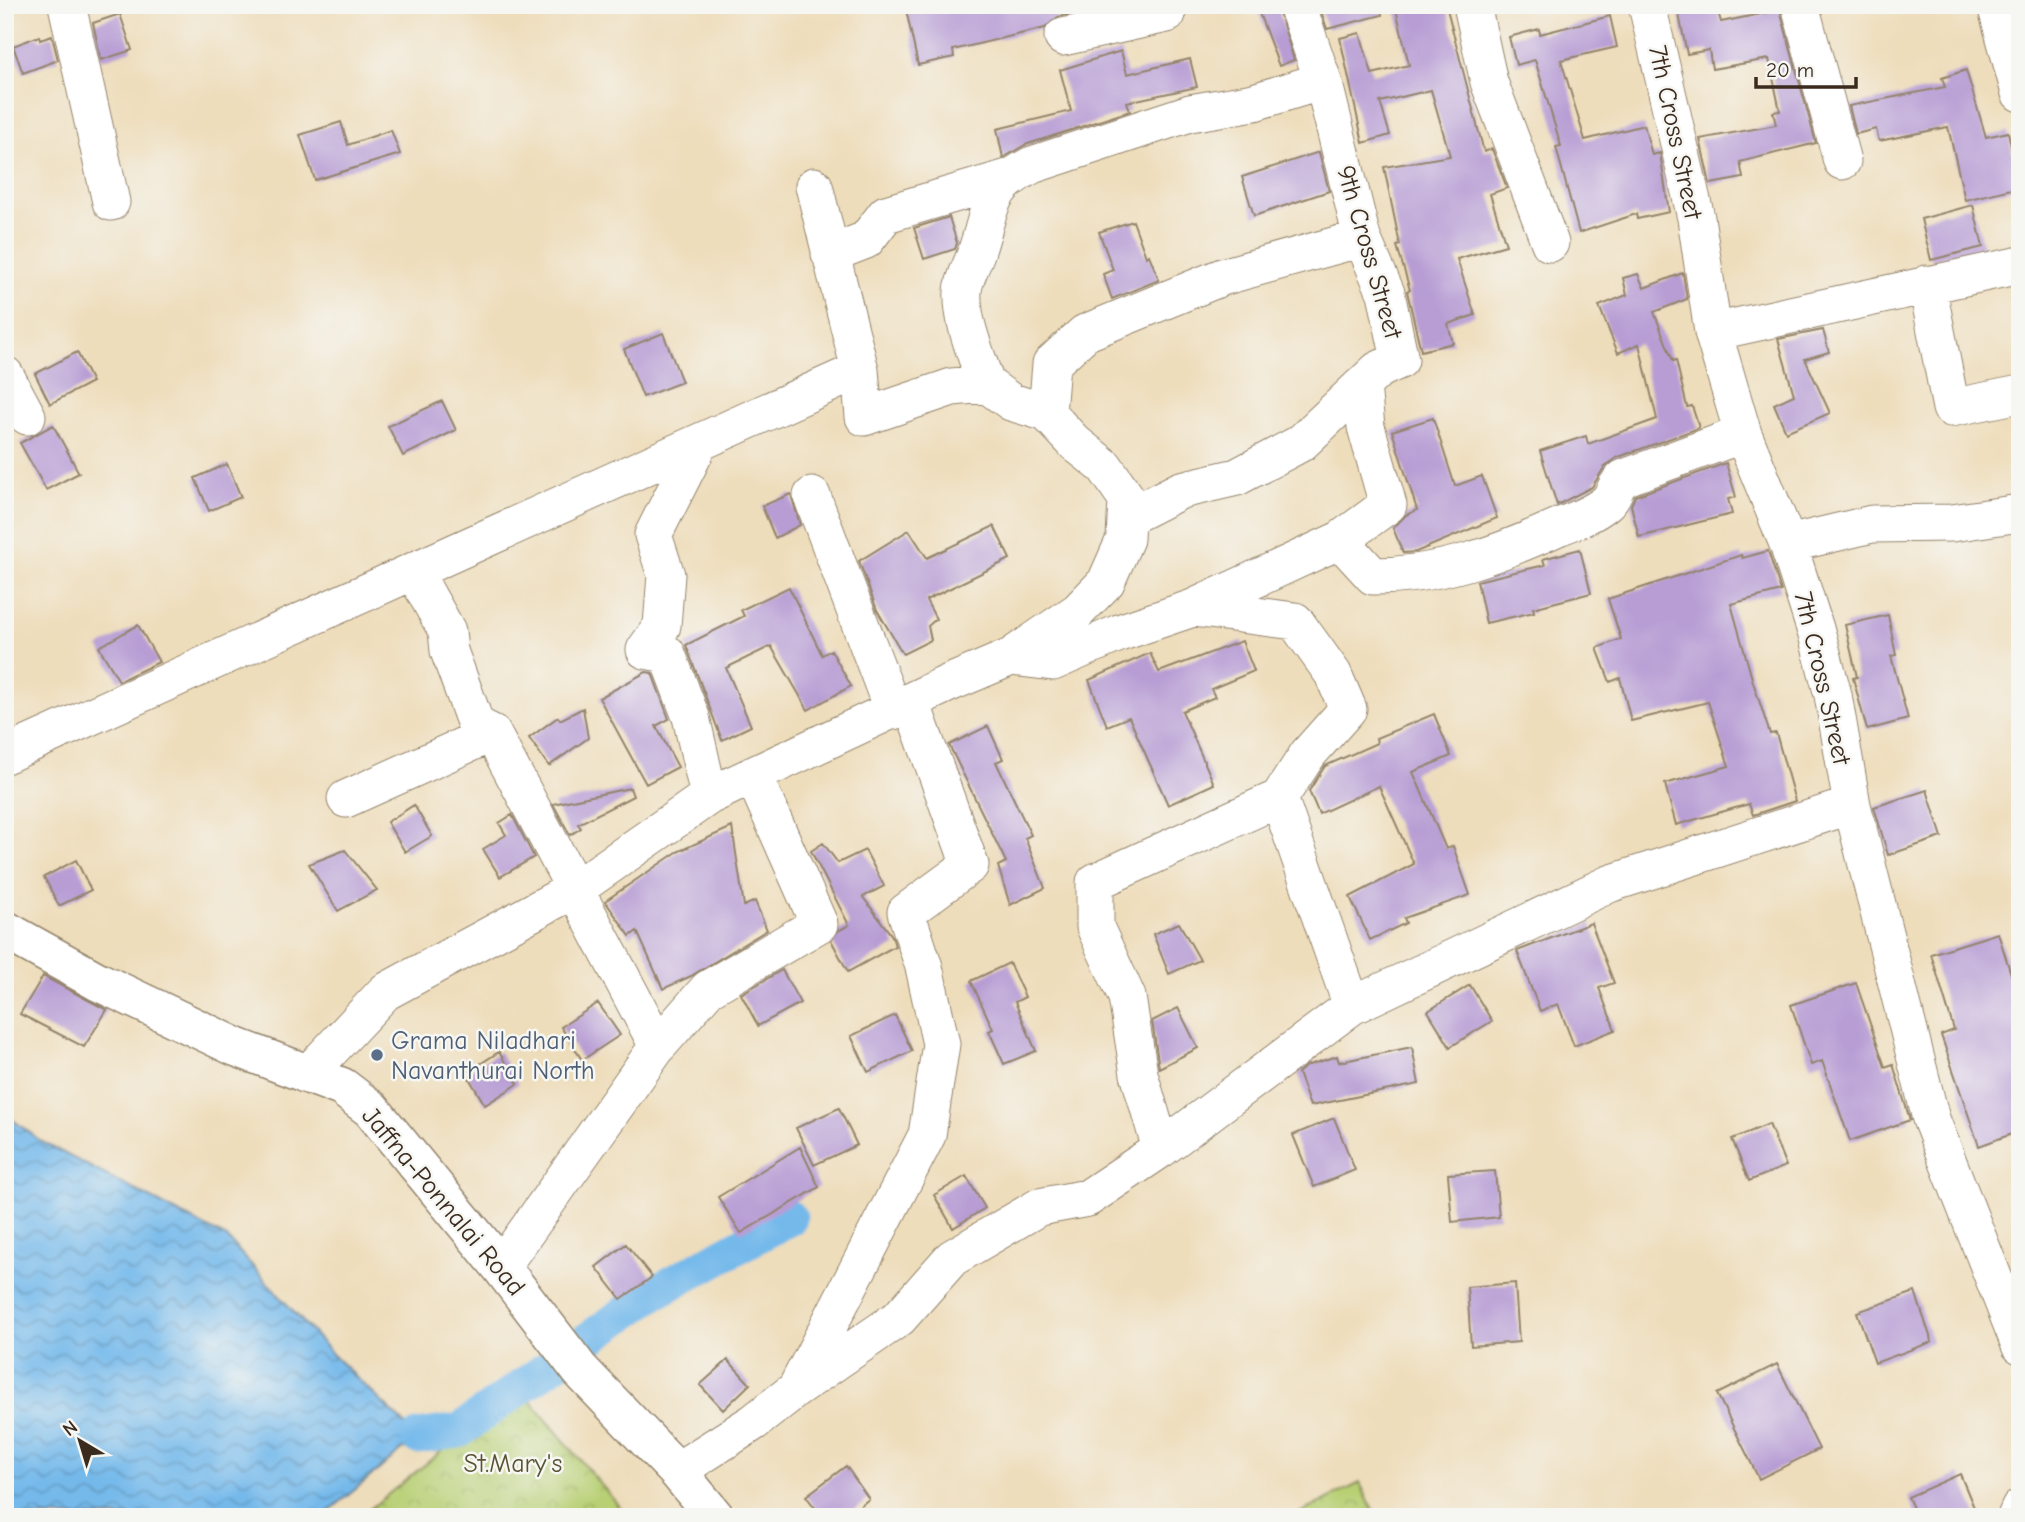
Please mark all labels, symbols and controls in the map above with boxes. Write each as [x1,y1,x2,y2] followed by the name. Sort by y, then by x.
[1642,42,1708,224] street label: 7th Cross Street
[1756,46,1855,90] scale bar
[1766,58,1814,82] text: 20 m
[1330,162,1409,344] street label: 9th Cross Street
[1787,589,1857,769] street label: 7th Cross Street
[391,1026,595,1086] place label: Grama Niladhari Navanthurai North
[369,1047,385,1063] marker: Grama Niladhari Navanthurai North
[355,1101,531,1302] street label: Jaffna-Ponnalai Road
[46,1406,116,1476] north arrow
[58,1416,82,1441] text: N
[464,1449,562,1479] park label: St.Mary's

